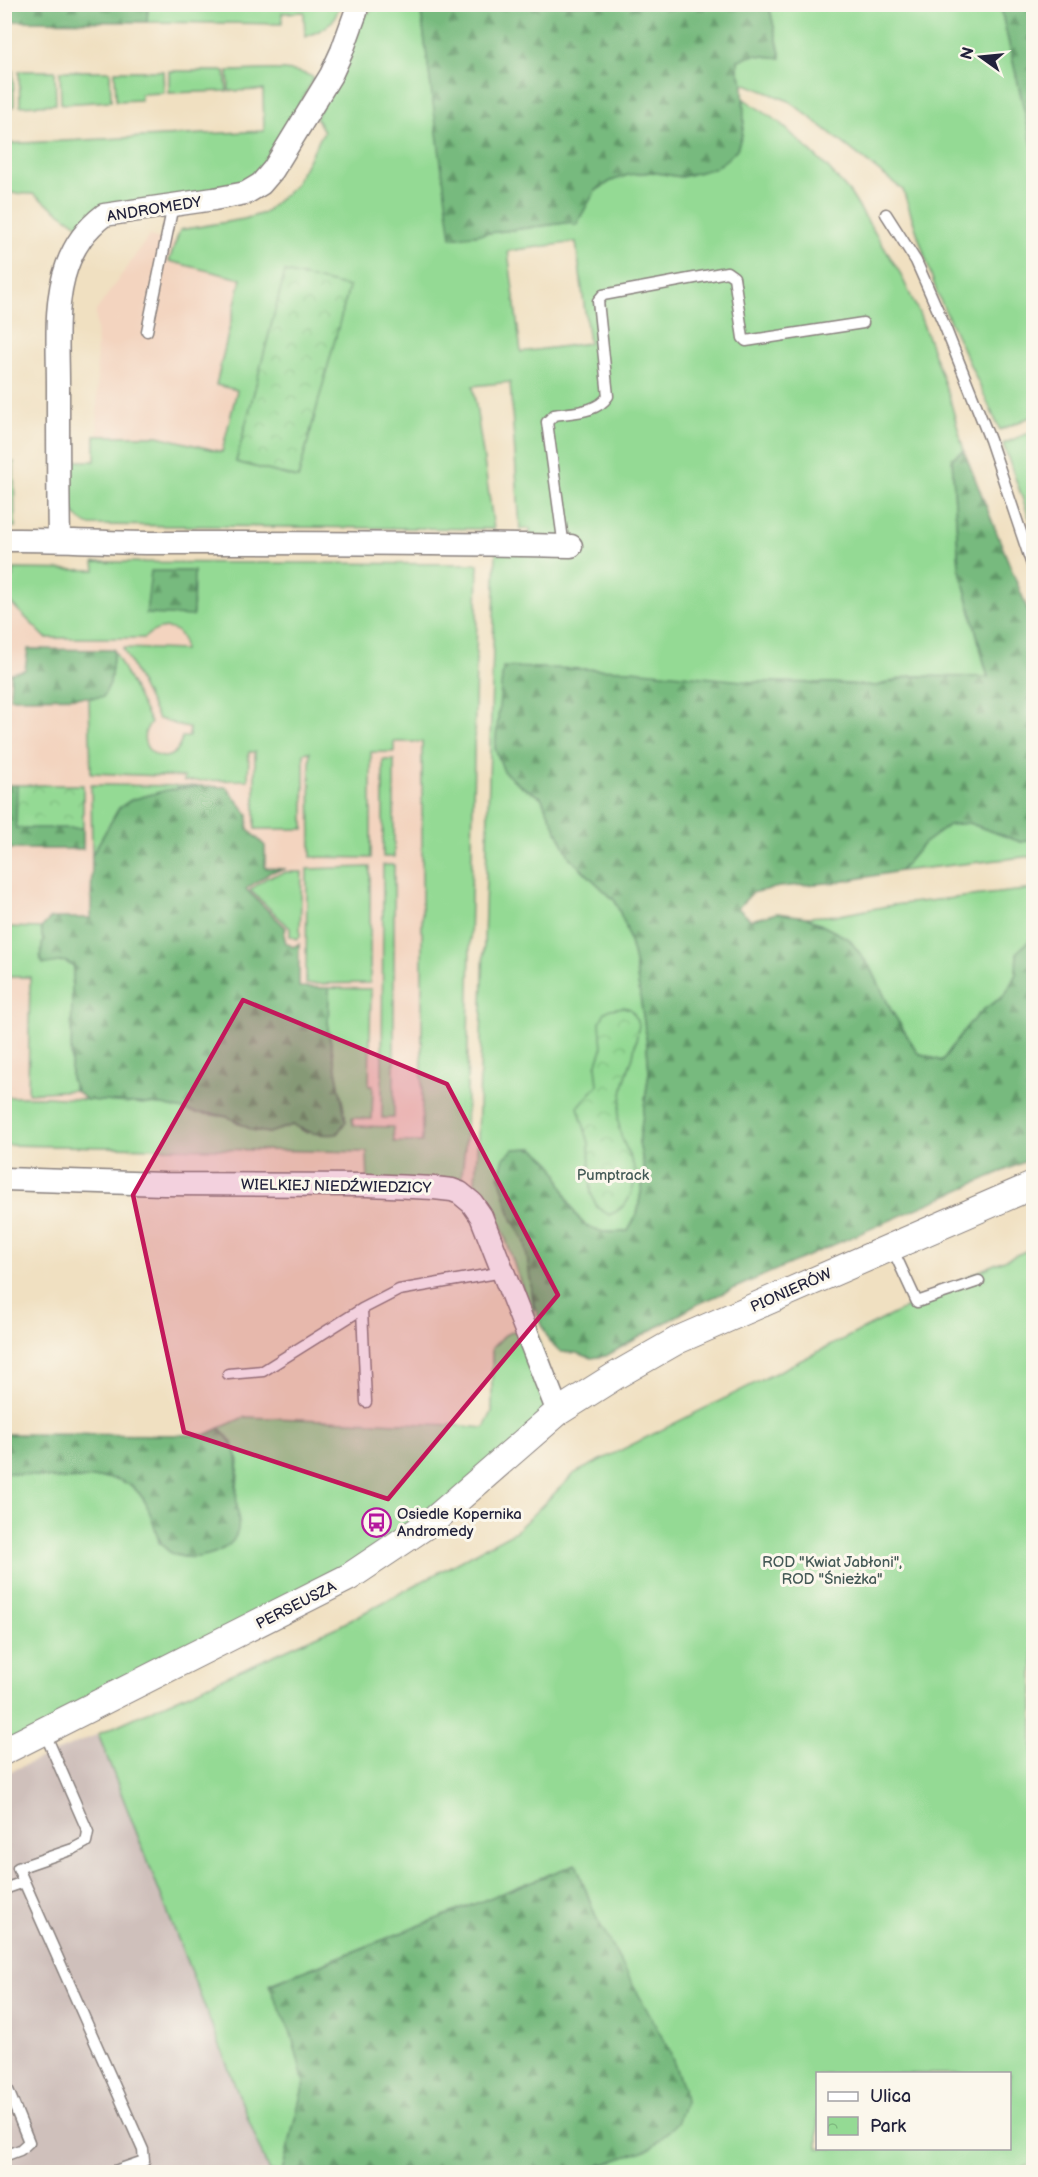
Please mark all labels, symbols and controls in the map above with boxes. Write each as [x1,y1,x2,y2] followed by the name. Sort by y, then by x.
[951,27,1011,87] north arrow
[957,45,979,62] text: N
[105,193,203,226] street label: ANDROMEDY
[577,1166,650,1185] park label: Pumptrack
[241,1175,432,1198] street label: WIELKIEJ NIEDŹWIEDZICY
[748,1264,835,1317] street label: PIONIERÓW
[397,1505,522,1541] place label: Osiedle Kopernika Andromedy
[360,1507,392,1539] bus stop icon: Osiedle Kopernika Andromedy
[762,1553,902,1589] park label: ROD "Kwiat Jabłoni", ROD "Śnieżka"
[253,1577,340,1634] street label: PERSEUSZA
[816,2072,1011,2150] legend
[870,2086,911,2107] text: Ulica
[870,2116,906,2137] text: Park

